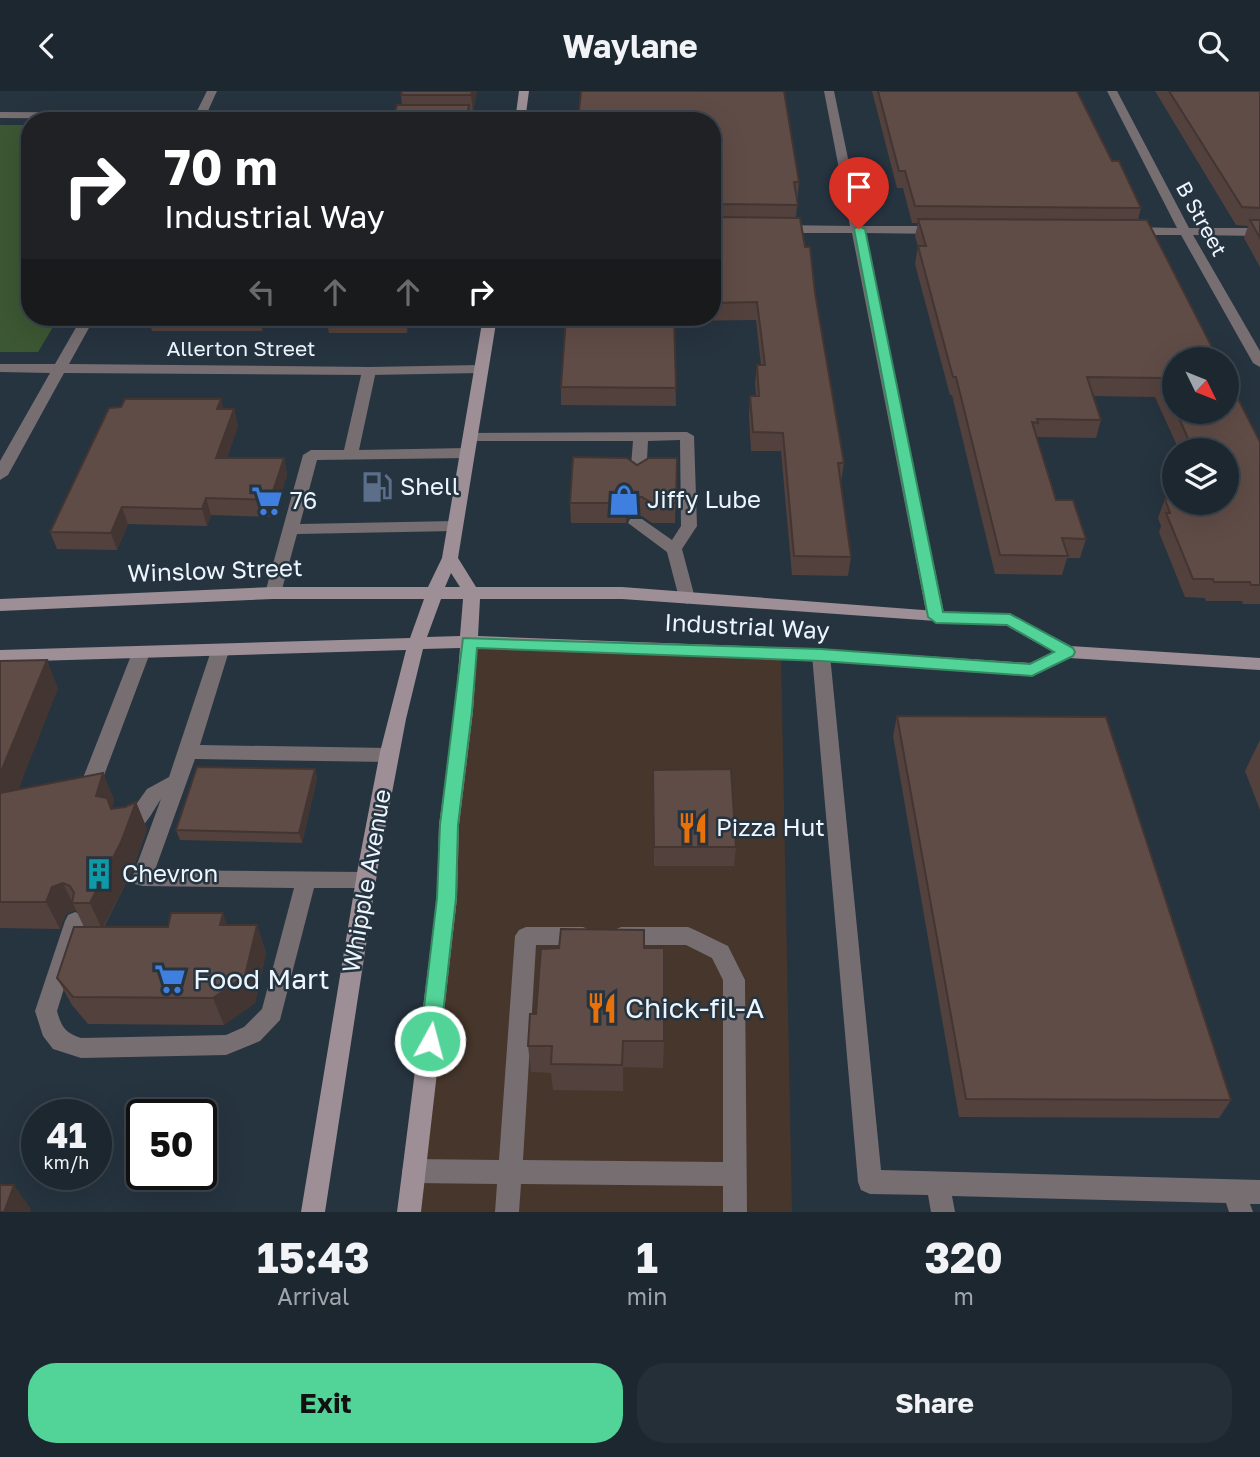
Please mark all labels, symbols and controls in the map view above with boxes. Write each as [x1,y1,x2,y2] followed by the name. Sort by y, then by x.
[28,27,66,65] icon: back
[562,27,698,65] text: Waylane
[1194,27,1232,65] icon: search
[164,137,278,196] text: 70 m
[49,140,140,231] icon: right
[829,157,889,229] pin
[840,168,878,206] icon: arrive
[1171,177,1233,260] street label: B Street
[164,197,385,235] text: Industrial Way
[243,273,281,311] icon: left
[316,273,354,311] icon: ahead
[389,273,427,311] icon: ahead
[462,273,500,311] icon: right
[167,335,316,361] street label: Allerton Street
[1162,347,1239,423] north arrow
[1162,347,1239,515] map controls
[1162,438,1239,515] button: layers
[360,470,394,504] fuel station icon: Shell
[400,471,459,500] place label: Shell
[607,483,641,517] shop icon: Jiffy Lube
[250,484,284,518] supermarket icon: 76
[647,484,761,513] place label: Jiffy Lube
[290,485,317,514] place label: 76
[127,552,303,587] street label: Winslow Street
[664,607,830,644] street label: Industrial Way
[335,787,396,975] street label: Whipple Avenue
[676,811,710,845] restaurant icon: Pizza Hut
[716,812,825,841] place label: Pizza Hut
[82,857,116,891] building icon: Chevron
[122,858,218,887] place label: Chevron
[153,962,187,996] supermarket icon: Food Mart
[193,962,330,995] place label: Food Mart
[585,991,619,1025] restaurant icon: Chick-fil-A
[625,991,765,1024] place label: Chick-fil-A
[393,1004,467,1078] position arrow
[126,1099,217,1190] speed limit sign: 50
[47,1114,86,1156] text: 41
[44,1151,89,1173] text: km/h
[257,1232,370,1282] text: 15:43
[636,1232,658,1282] text: 1
[924,1232,1003,1282] text: 320
[277,1282,349,1310] text: Arrival
[627,1282,667,1310] text: min
[953,1282,974,1310] text: m
[28,1363,623,1443] button: Exit
[637,1363,1232,1443] button: Share

